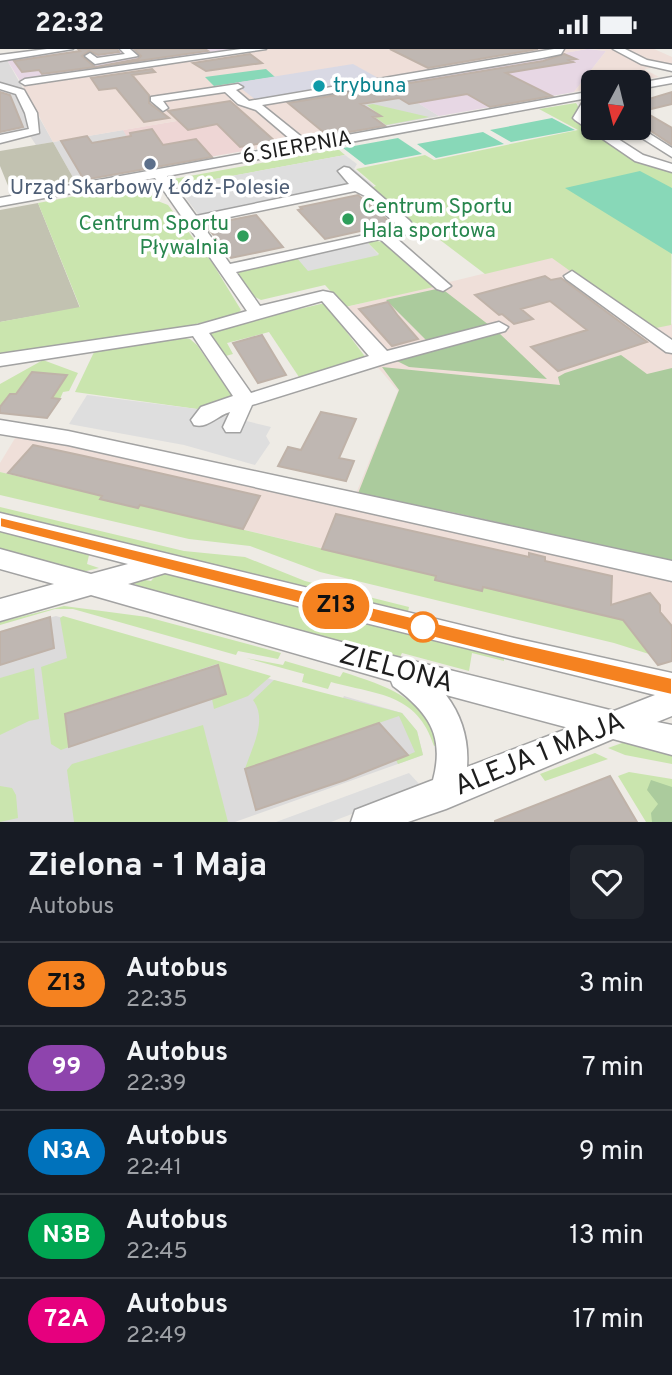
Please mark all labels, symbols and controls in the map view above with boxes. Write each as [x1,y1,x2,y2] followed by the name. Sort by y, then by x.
[35,8,104,41] text: 22:32
[581,70,651,140] north arrow
[581,70,651,140] map controls
[333,73,406,100] place label: trybuna
[311,78,327,94] marker: trybuna
[240,125,354,171] street label: 6 SIERPNIA
[142,156,158,172] marker: Urząd Skarbowy Łódż-Polesie
[10,175,290,202] place label: Urząd Skarbowy Łódż-Polesie
[362,194,513,245] place label: Centrum Sportu Hala sportowa
[78,211,229,262] place label: Centrum Sportu Pływalnia
[340,211,356,227] marker: Centrum Sportu Hala sportowa
[235,228,251,244] marker: Centrum Sportu Pływalnia
[296,583,376,629] line badge: Z13
[316,591,356,621] text: Z13
[408,612,438,642] unlabelled marker
[335,637,457,703] street label: ZIELONA
[450,704,630,806] street label: ALEJA 1 MAJA
[570,845,644,919] button: heart
[28,846,267,888] text: Zielona - 1 Maja
[28,893,114,922] text: Autobus
[126,953,228,986] text: Autobus
[579,968,644,1001] text: 3 min
[47,969,86,999] text: Z13
[126,986,187,1015] text: 22:35
[126,1037,228,1070] text: Autobus
[582,1052,644,1085] text: 7 min
[52,1053,81,1083] text: 99
[126,1070,186,1099] text: 22:39
[126,1121,228,1154] text: Autobus
[579,1136,644,1169] text: 9 min
[42,1137,91,1167] text: N3A
[126,1154,182,1183] text: 22:41
[126,1205,228,1238] text: Autobus
[569,1220,644,1253] text: 13 min
[42,1221,91,1251] text: N3B
[126,1238,188,1267] text: 22:45
[126,1289,228,1322] text: Autobus
[572,1304,644,1337] text: 17 min
[44,1305,89,1335] text: 72A
[126,1322,187,1351] text: 22:49

